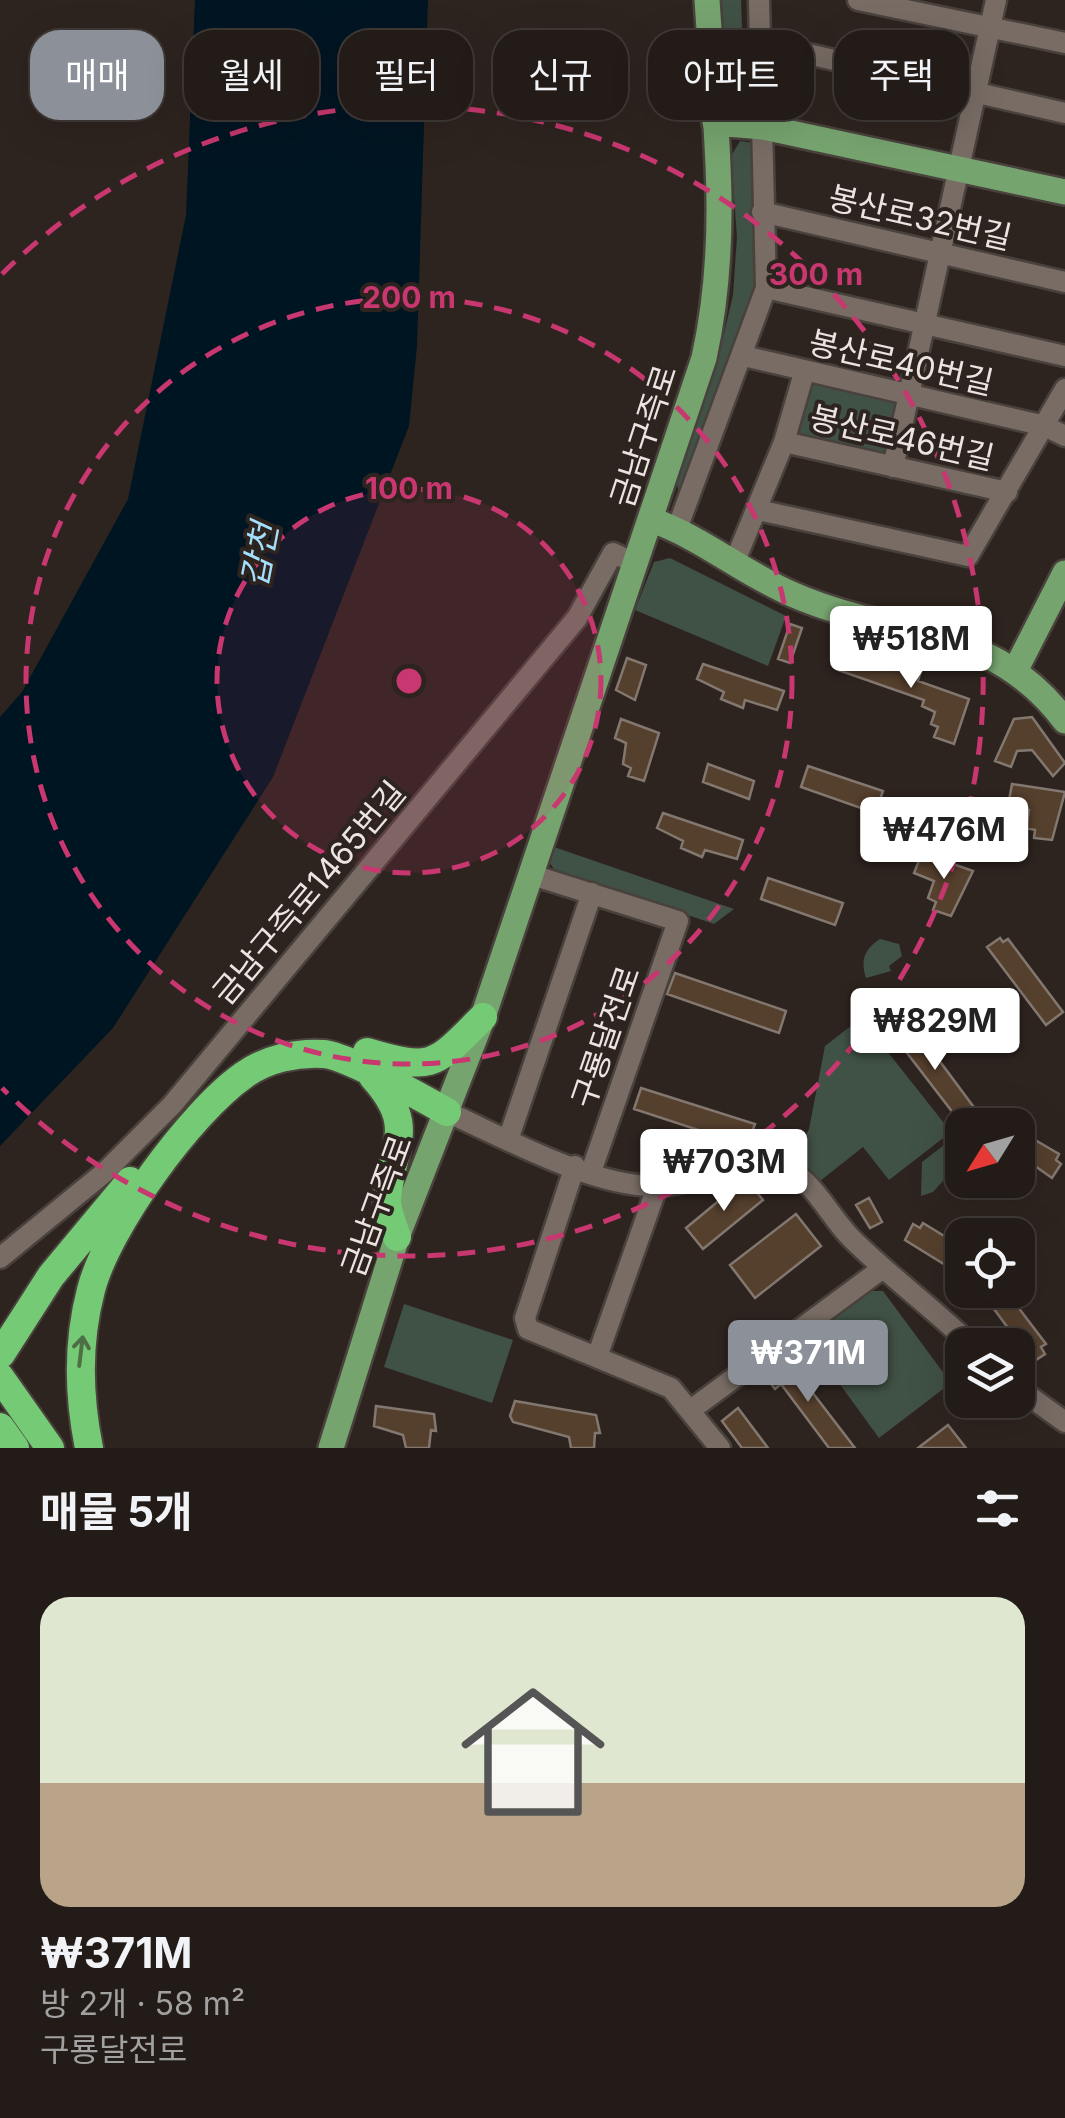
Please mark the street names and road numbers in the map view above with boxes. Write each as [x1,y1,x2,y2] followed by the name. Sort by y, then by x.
[825,178,1015,257] street label: 봉산로32번길
[805,322,997,403] street label: 봉산로40번길
[602,360,685,512] street label: 금남구즉로
[806,397,998,478] street label: 봉산로46번길
[204,773,413,1012] street label: 금남구즉로1465번길
[563,961,648,1113] street label: 구룡달전로
[333,1130,420,1282] street label: 금남구즉로

